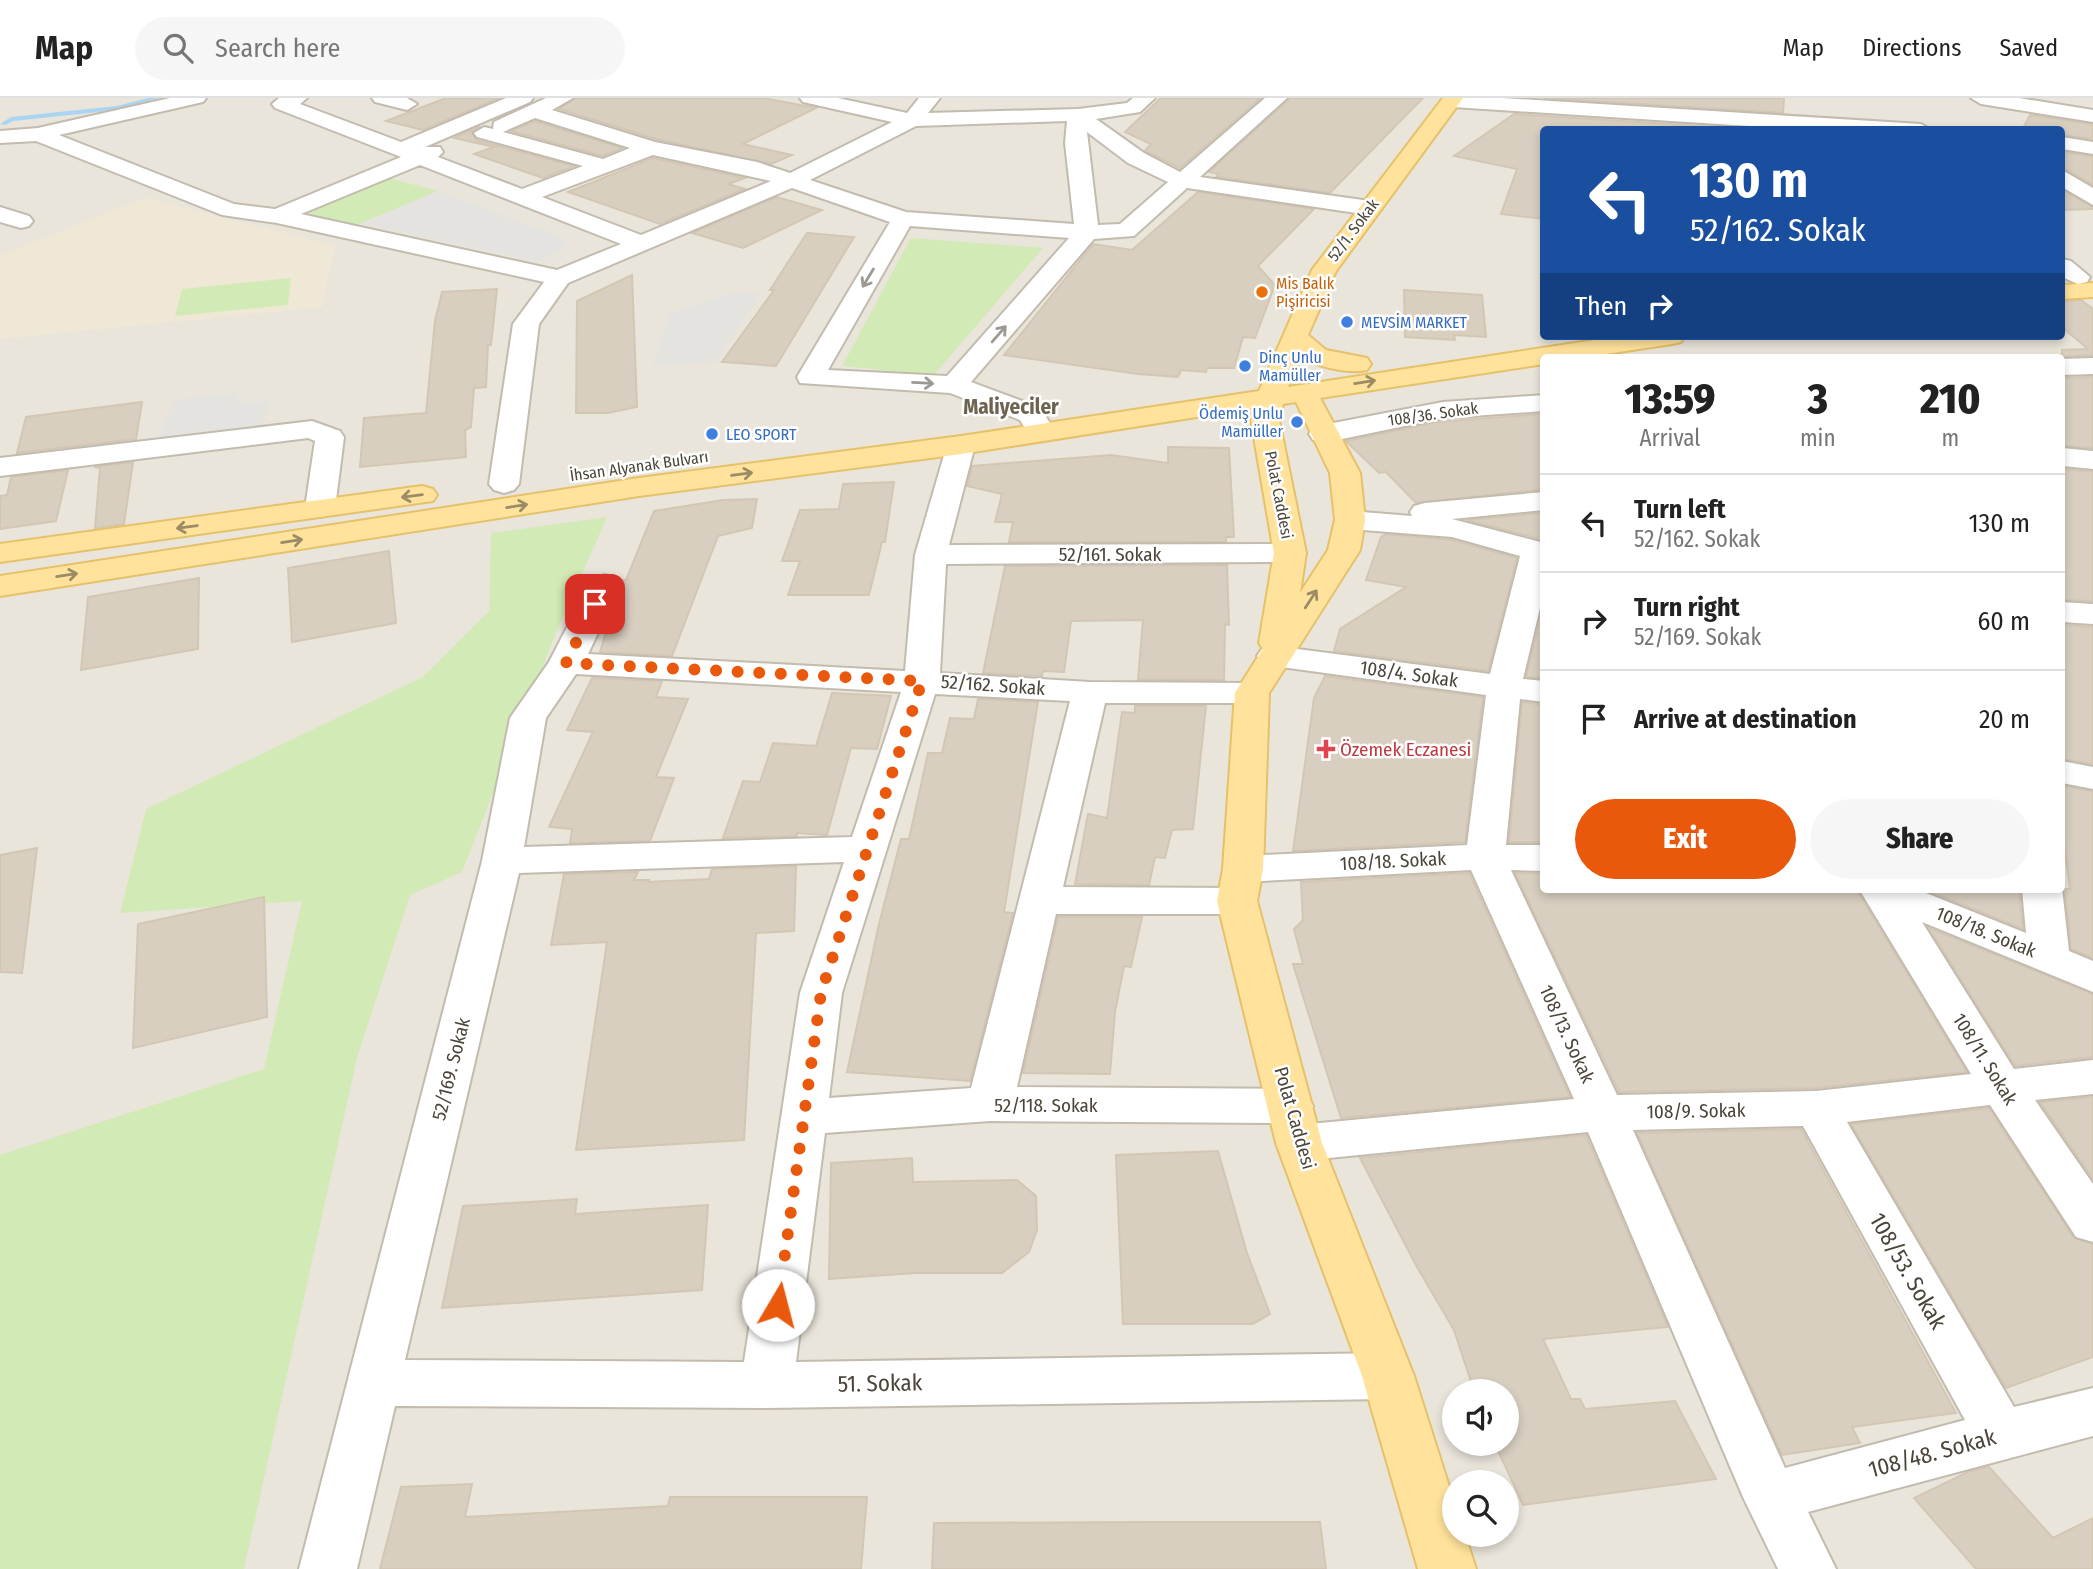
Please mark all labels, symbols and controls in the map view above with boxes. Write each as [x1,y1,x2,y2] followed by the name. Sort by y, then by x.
[135,17,625,80] search box
[35,28,93,68] text: Map
[159,29,197,67] icon: search
[215,33,340,64] text: Search here
[1783,34,1824,62] text: Map
[1862,34,1961,62] text: Directions
[1999,34,2058,62] text: Saved
[1690,151,1808,210] text: 130 m
[1575,154,1666,245] icon: left
[1323,195,1383,265] street label: 52/1. Sokak
[1690,211,1866,249] text: 52/162. Sokak
[861,267,875,287] one-way arrow
[1276,274,1335,311] place label: Mis Balık Pişiricisi
[1254,284,1270,300] marker: Mis Balık Pişiricisi
[1641,287,1679,325] icon: right
[1575,291,1627,322] text: Then
[1361,313,1468,332] place label: MEVSİM MARKET
[1339,314,1355,330] marker: MEVSİM MARKET
[991,325,1007,343] one-way arrow
[1259,348,1322,385] place label: Dinç Unlu Mamüller
[1237,358,1253,374] marker: Dinç Unlu Mamüller
[1624,374,1715,424] text: 13:59
[1808,374,1828,424] text: 3
[1920,374,1981,424] text: 210
[1353,375,1376,388] one-way arrow
[911,377,934,390] one-way arrow
[963,394,1059,420] district label: Maliyeciler
[1387,398,1480,430] street label: 108/36. Sokak
[1199,404,1283,441] place label: Ödemiş Unlu Mamüller
[1289,414,1305,430] marker: Ödemiş Unlu Mamüller
[1639,424,1700,452] text: Arrival
[1800,424,1836,452] text: min
[1941,424,1959,452] text: m
[726,425,797,444] place label: LEO SPORT
[704,426,720,442] marker: LEO SPORT
[569,447,709,485] street label: İhsan Alyanak Bulvarı
[1261,449,1297,541] street label: Polat Caddesi
[730,467,753,480] one-way arrow
[401,490,424,503] one-way arrow
[1634,494,1726,525] text: Turn left
[505,499,528,512] one-way arrow
[1575,504,1613,542] icon: left
[1968,508,2030,539] text: 130 m
[176,520,198,533] one-way arrow
[1634,525,1760,553] text: 52/162. Sokak
[280,534,303,547] one-way arrow
[1059,543,1161,566] street label: 52/161. Sokak
[56,569,78,582] one-way arrow
[565,574,625,634] pin
[576,585,614,623] icon: arrive
[1305,589,1319,609] one-way arrow
[1634,592,1740,623] text: Turn right
[1575,602,1613,640] icon: right
[1977,606,2030,637] text: 60 m
[1634,623,1761,651] text: 52/169. Sokak
[1359,656,1460,692] street label: 108/4. Sokak
[940,670,1046,700] street label: 52/162. Sokak
[1575,700,1613,738] icon: arrive
[1634,704,1857,735] text: Arrive at destination
[1979,704,2030,735] text: 20 m
[1340,738,1471,761] place label: Özemek Eczanesi
[1318,741,1334,757] marker: Özemek Eczanesi
[1575,799,1796,879] button: Exit
[1810,799,2030,879] button: Share
[1339,847,1447,875] street label: 108/18. Sokak
[1932,901,2040,963] street label: 108/18. Sokak
[1534,981,1600,1087] street label: 108/13. Sokak
[1948,1009,2022,1109] street label: 108/11. Sokak
[427,1015,475,1123] street label: 52/169. Sokak
[1269,1064,1321,1172] street label: Polat Caddesi
[994,1094,1098,1117] street label: 52/118. Sokak
[1646,1099,1746,1123] street label: 108/9. Sokak
[1863,1208,1953,1334] street label: 108/53. Sokak
[741,1268,815,1342] position arrow
[837,1368,923,1398] street label: 51. Sokak
[1442,1379,1519,1547] map controls
[1442,1379,1519,1456] button: sound
[1865,1422,1999,1483] street label: 108/48. Sokak
[1442,1470,1519,1547] button: search

